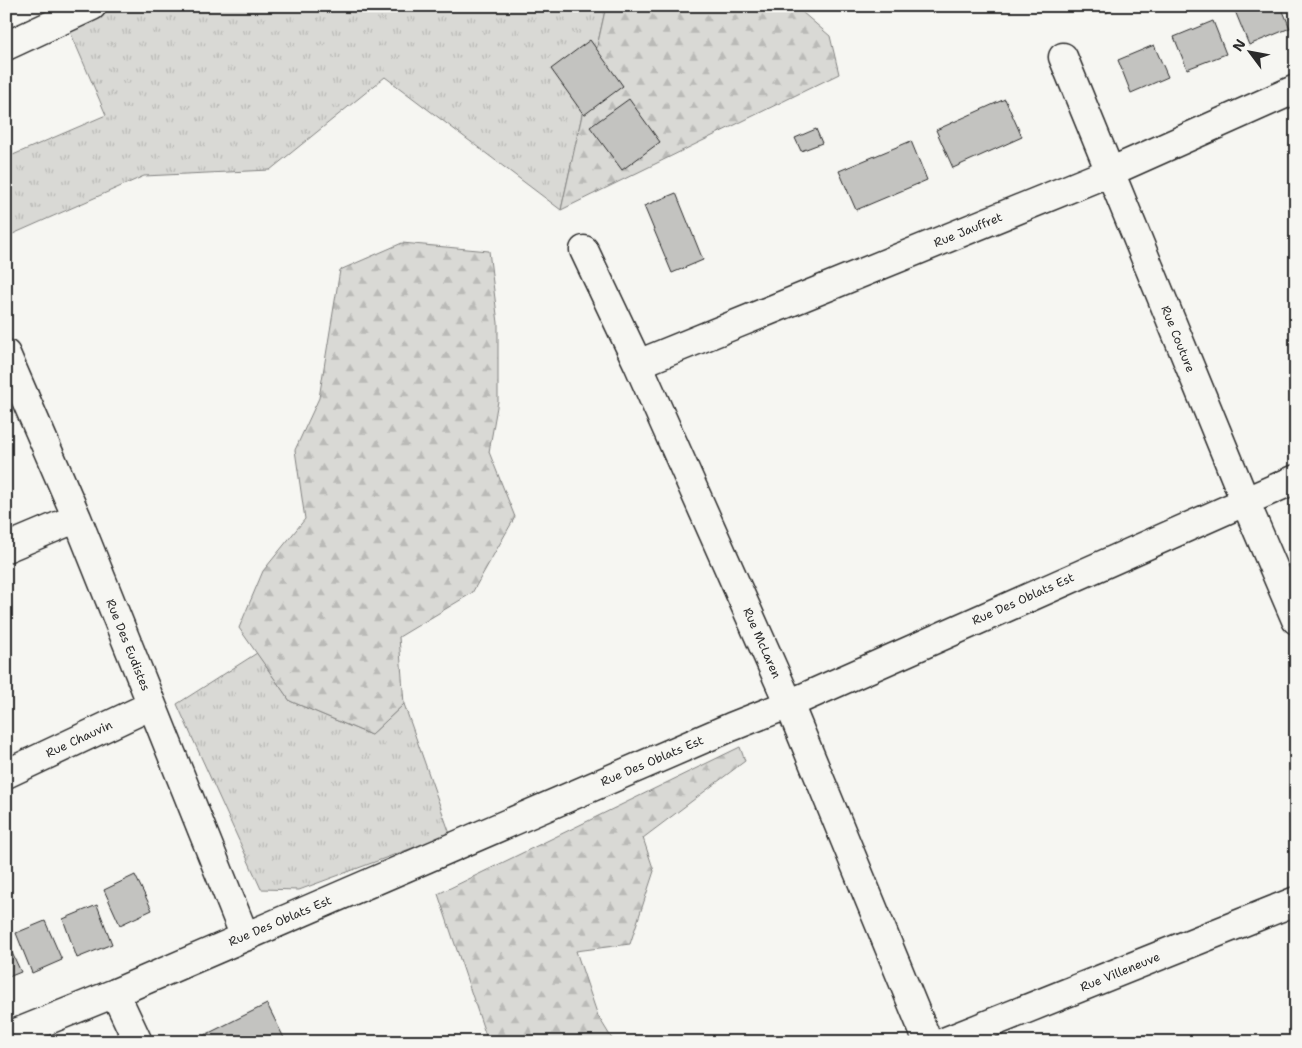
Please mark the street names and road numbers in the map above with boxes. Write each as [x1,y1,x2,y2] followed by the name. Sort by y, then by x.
[931,209,1005,251] street label: Rue Jauffret
[1157,303,1199,375] street label: Rue Couture
[969,569,1077,629] street label: Rue Des Oblats Est
[102,597,154,693] street label: Rue Des Eudistes
[739,605,785,681] street label: Rue McLaren
[43,717,115,761] street label: Rue Chauvin
[598,732,706,790] street label: Rue Des Oblats Est
[226,892,334,950] street label: Rue Des Oblats Est
[1078,949,1163,995] street label: Rue Villeneuve

